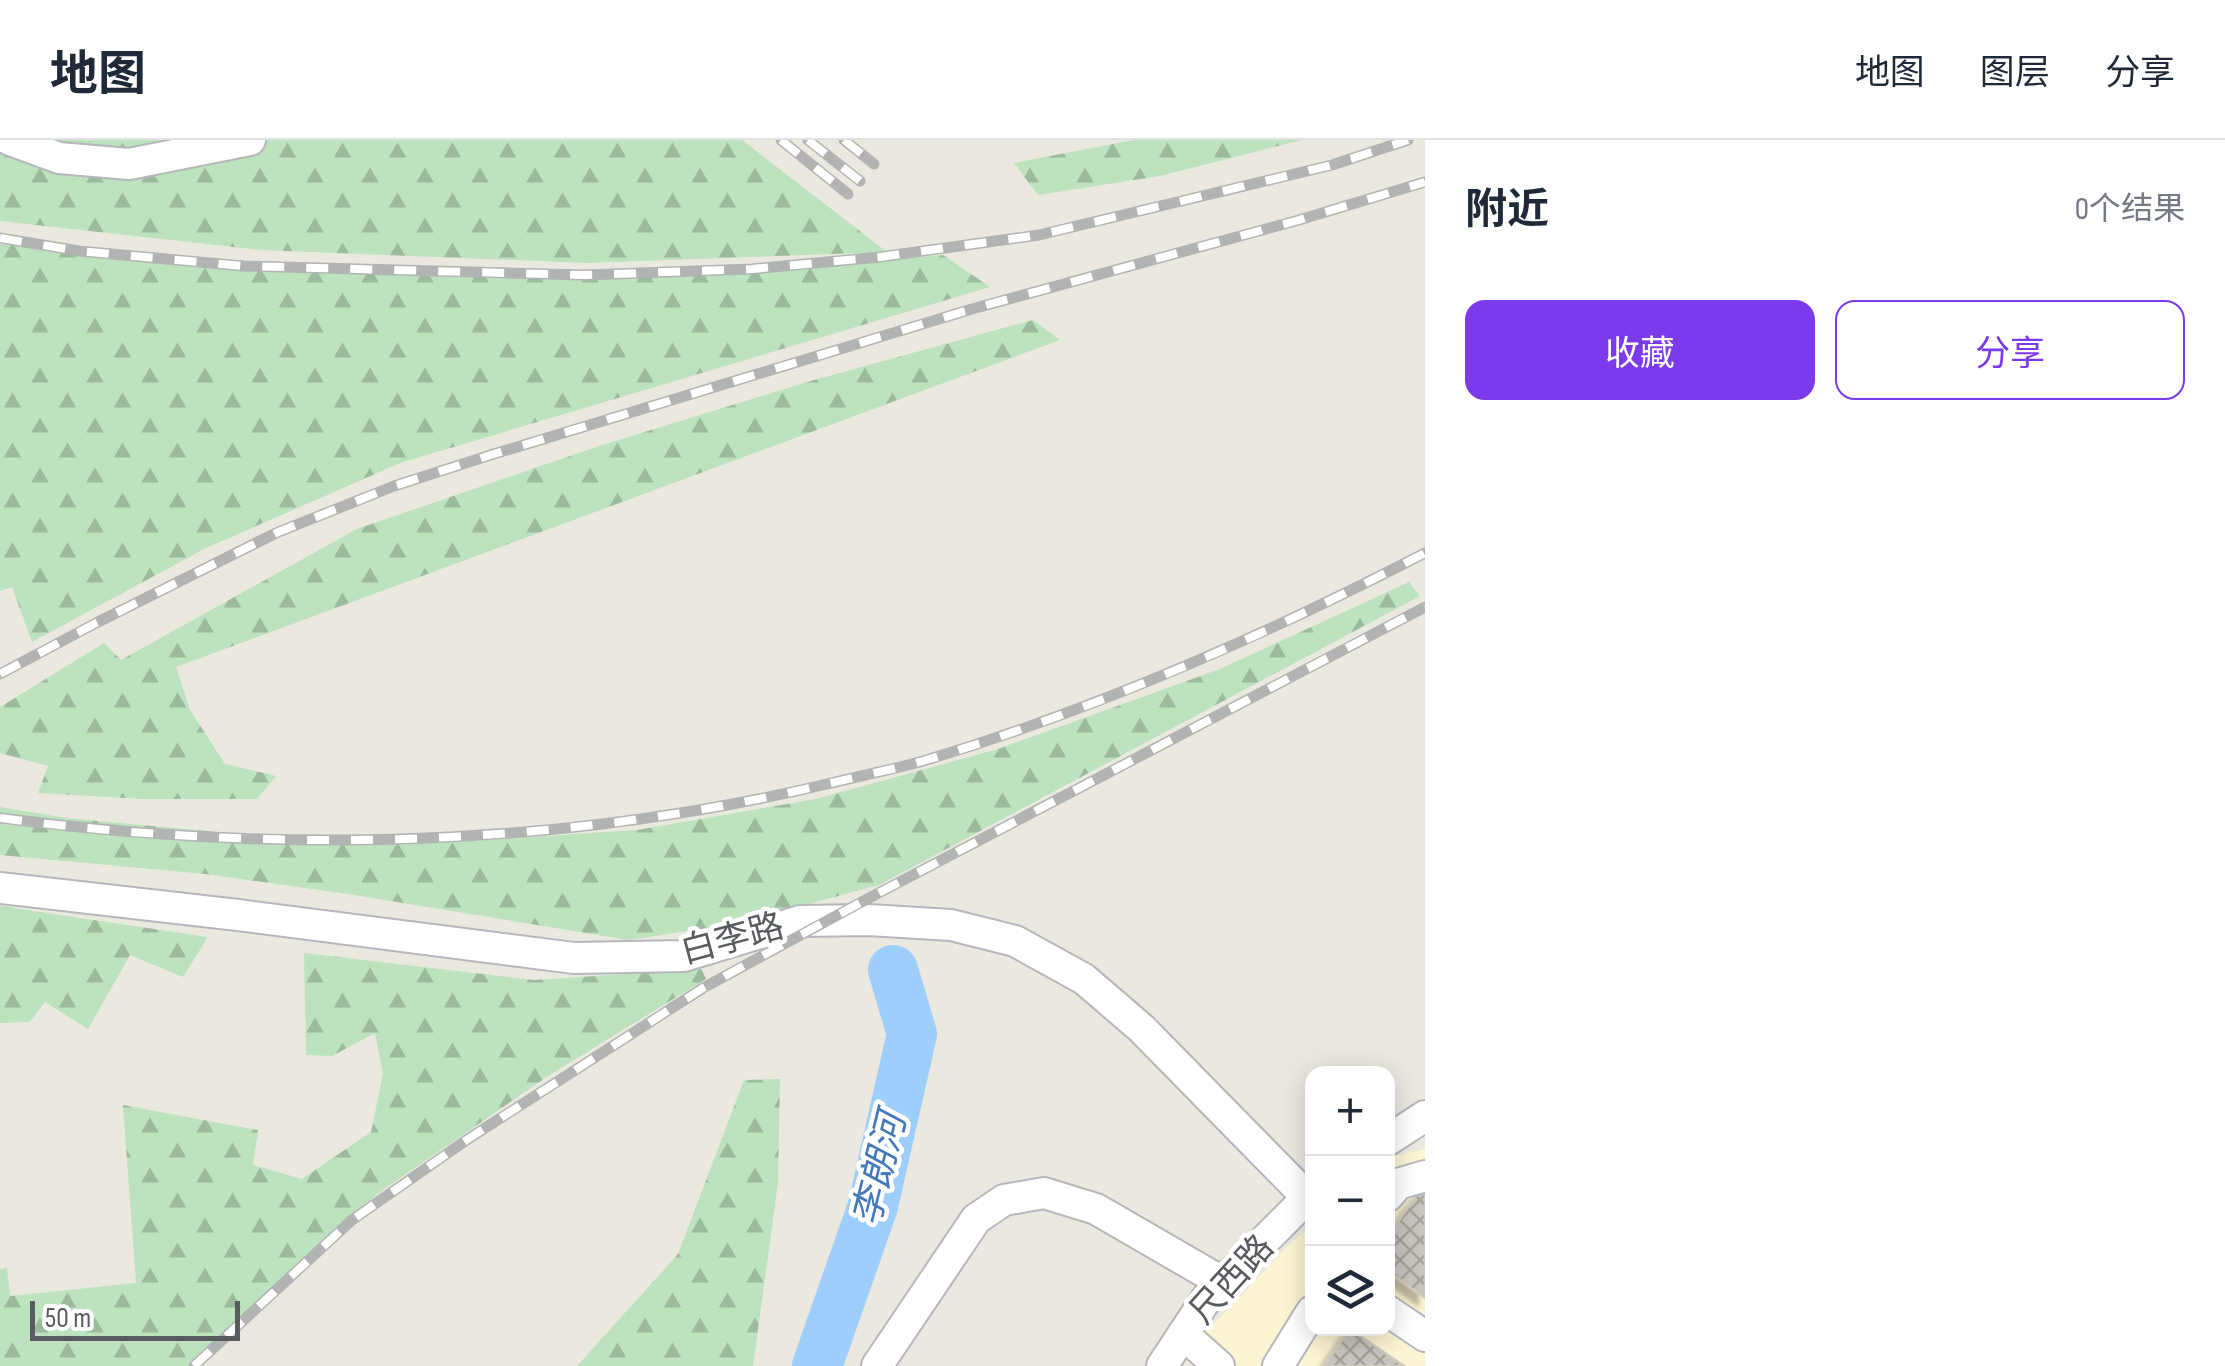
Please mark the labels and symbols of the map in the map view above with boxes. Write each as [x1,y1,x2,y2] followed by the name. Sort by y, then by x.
[676,905,789,974] street label: 白李路
[845,1102,918,1230] water label: 李朗河
[1181,1227,1283,1333] street label: 尺西路
[30,1296,240,1340] scale bar

